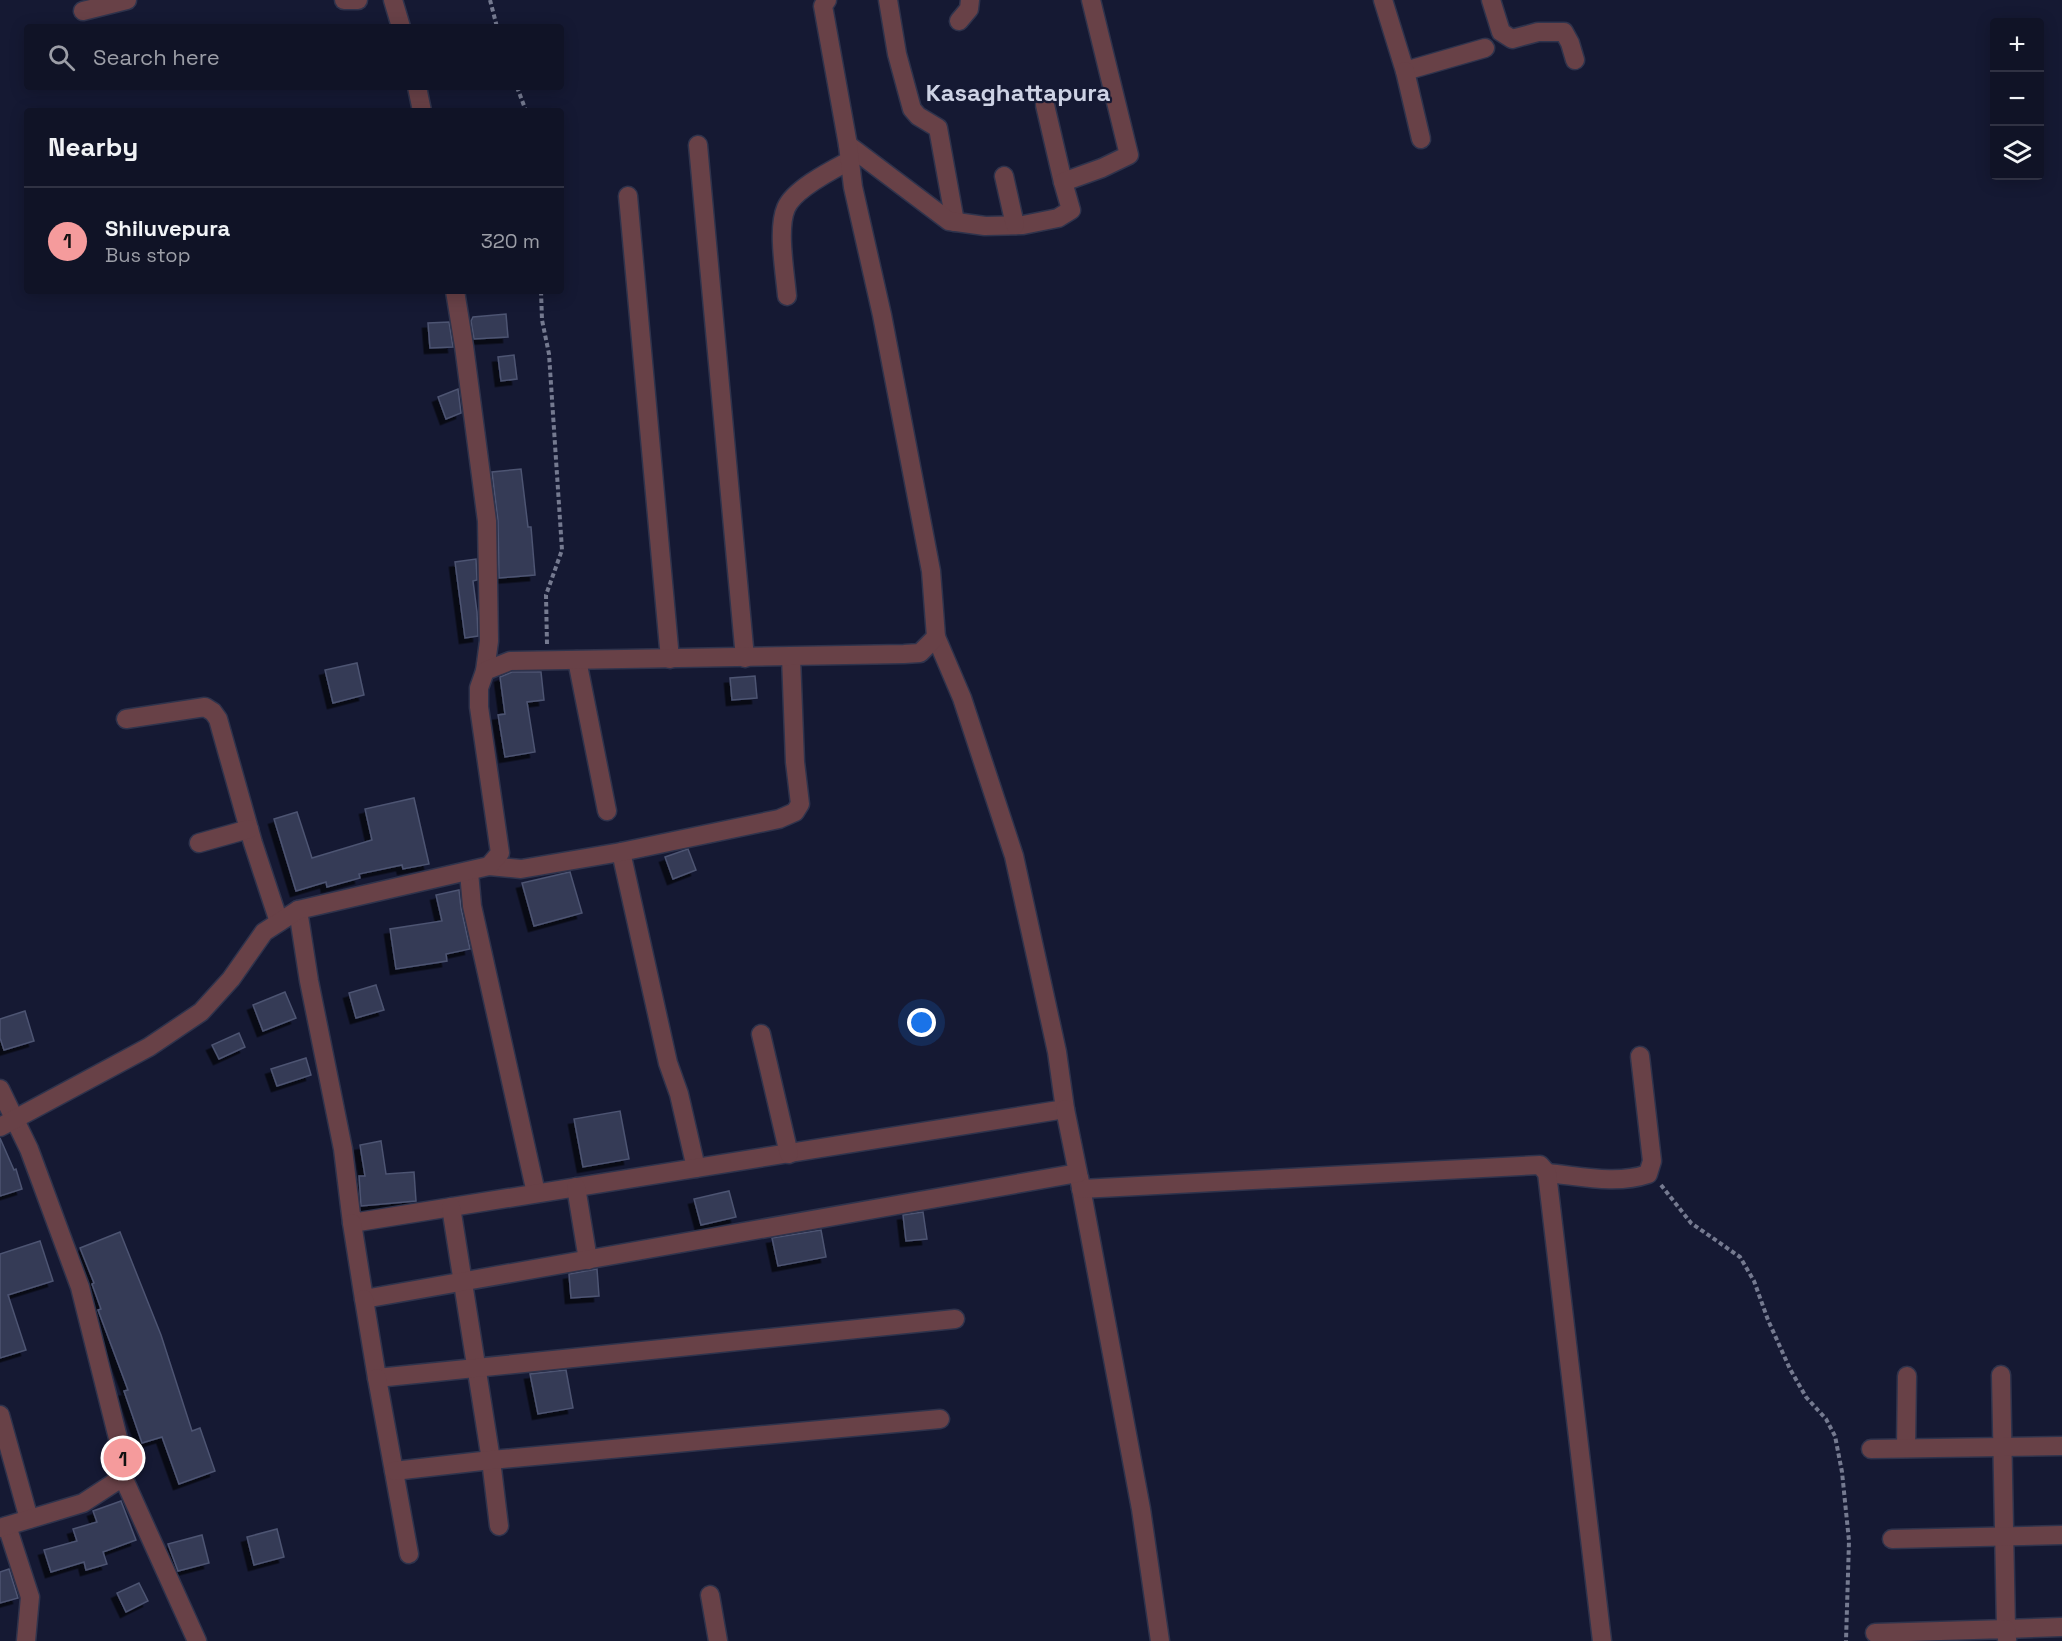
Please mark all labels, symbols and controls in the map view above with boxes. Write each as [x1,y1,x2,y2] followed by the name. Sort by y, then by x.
[1990,18,2044,180] map controls
[1990,18,2044,72] button: +
[24,24,564,90] search box
[45,41,78,74] icon: search
[93,43,220,71] text: Search here
[1990,72,2044,126] button: −
[926,77,1110,108] district label: Kasaghattapura
[1990,126,2044,180] button: layers
[48,130,138,164] text: Nearby
[105,214,230,242] text: Shiluvepura
[63,228,72,254] text: 1
[481,228,540,254] text: 320 m
[105,242,191,268] text: Bus stop
[907,1008,936,1037] your location
[104,1436,142,1480] pin: 1

